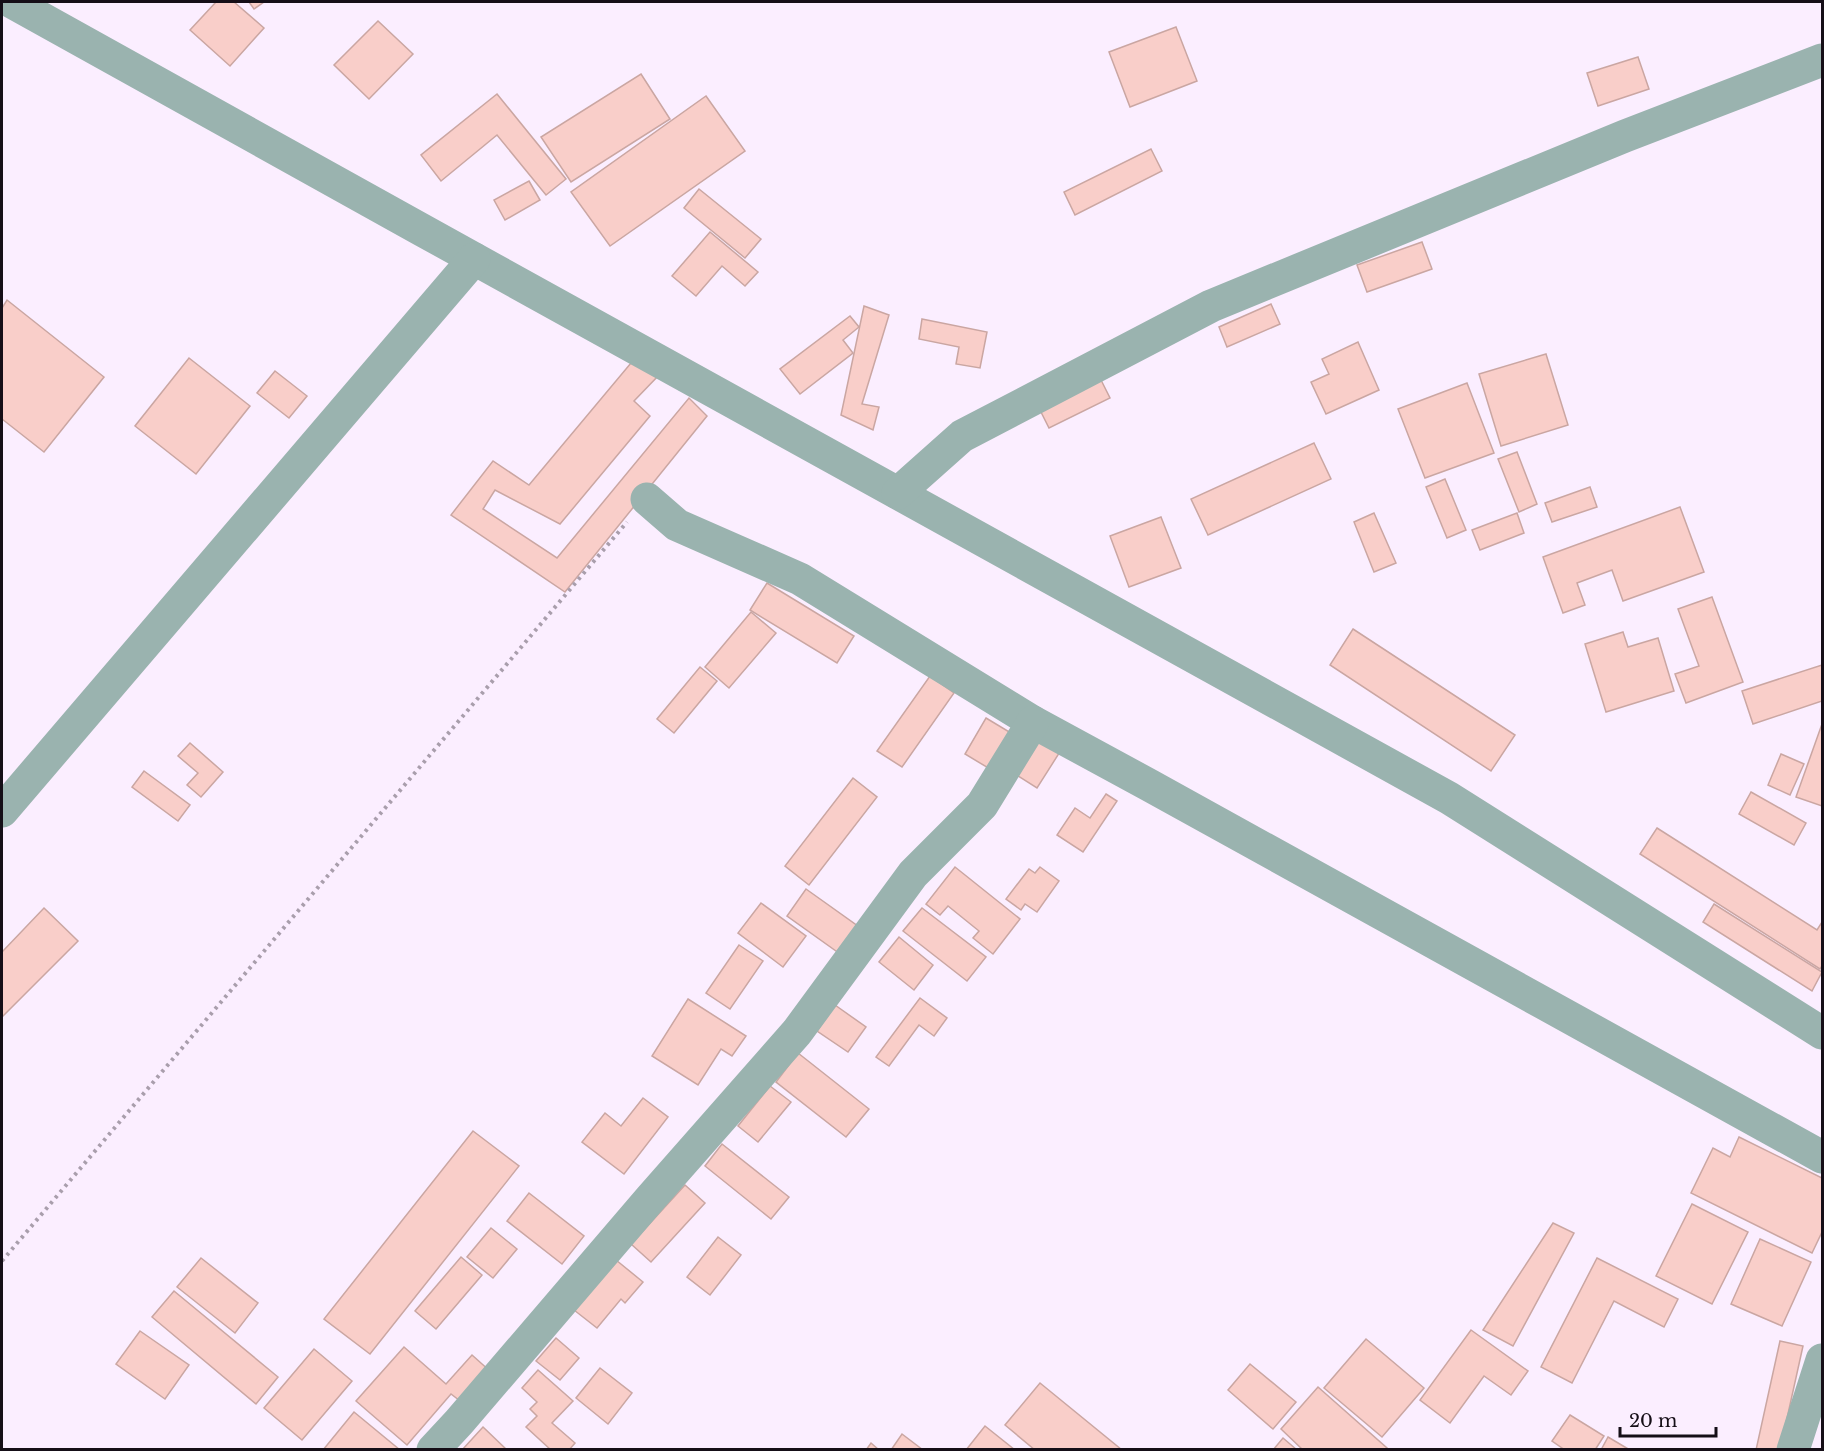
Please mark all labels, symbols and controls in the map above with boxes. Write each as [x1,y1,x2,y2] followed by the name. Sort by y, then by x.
[1620,1400,1716,1438] scale bar
[1629,1410,1677,1432] text: 20 m

